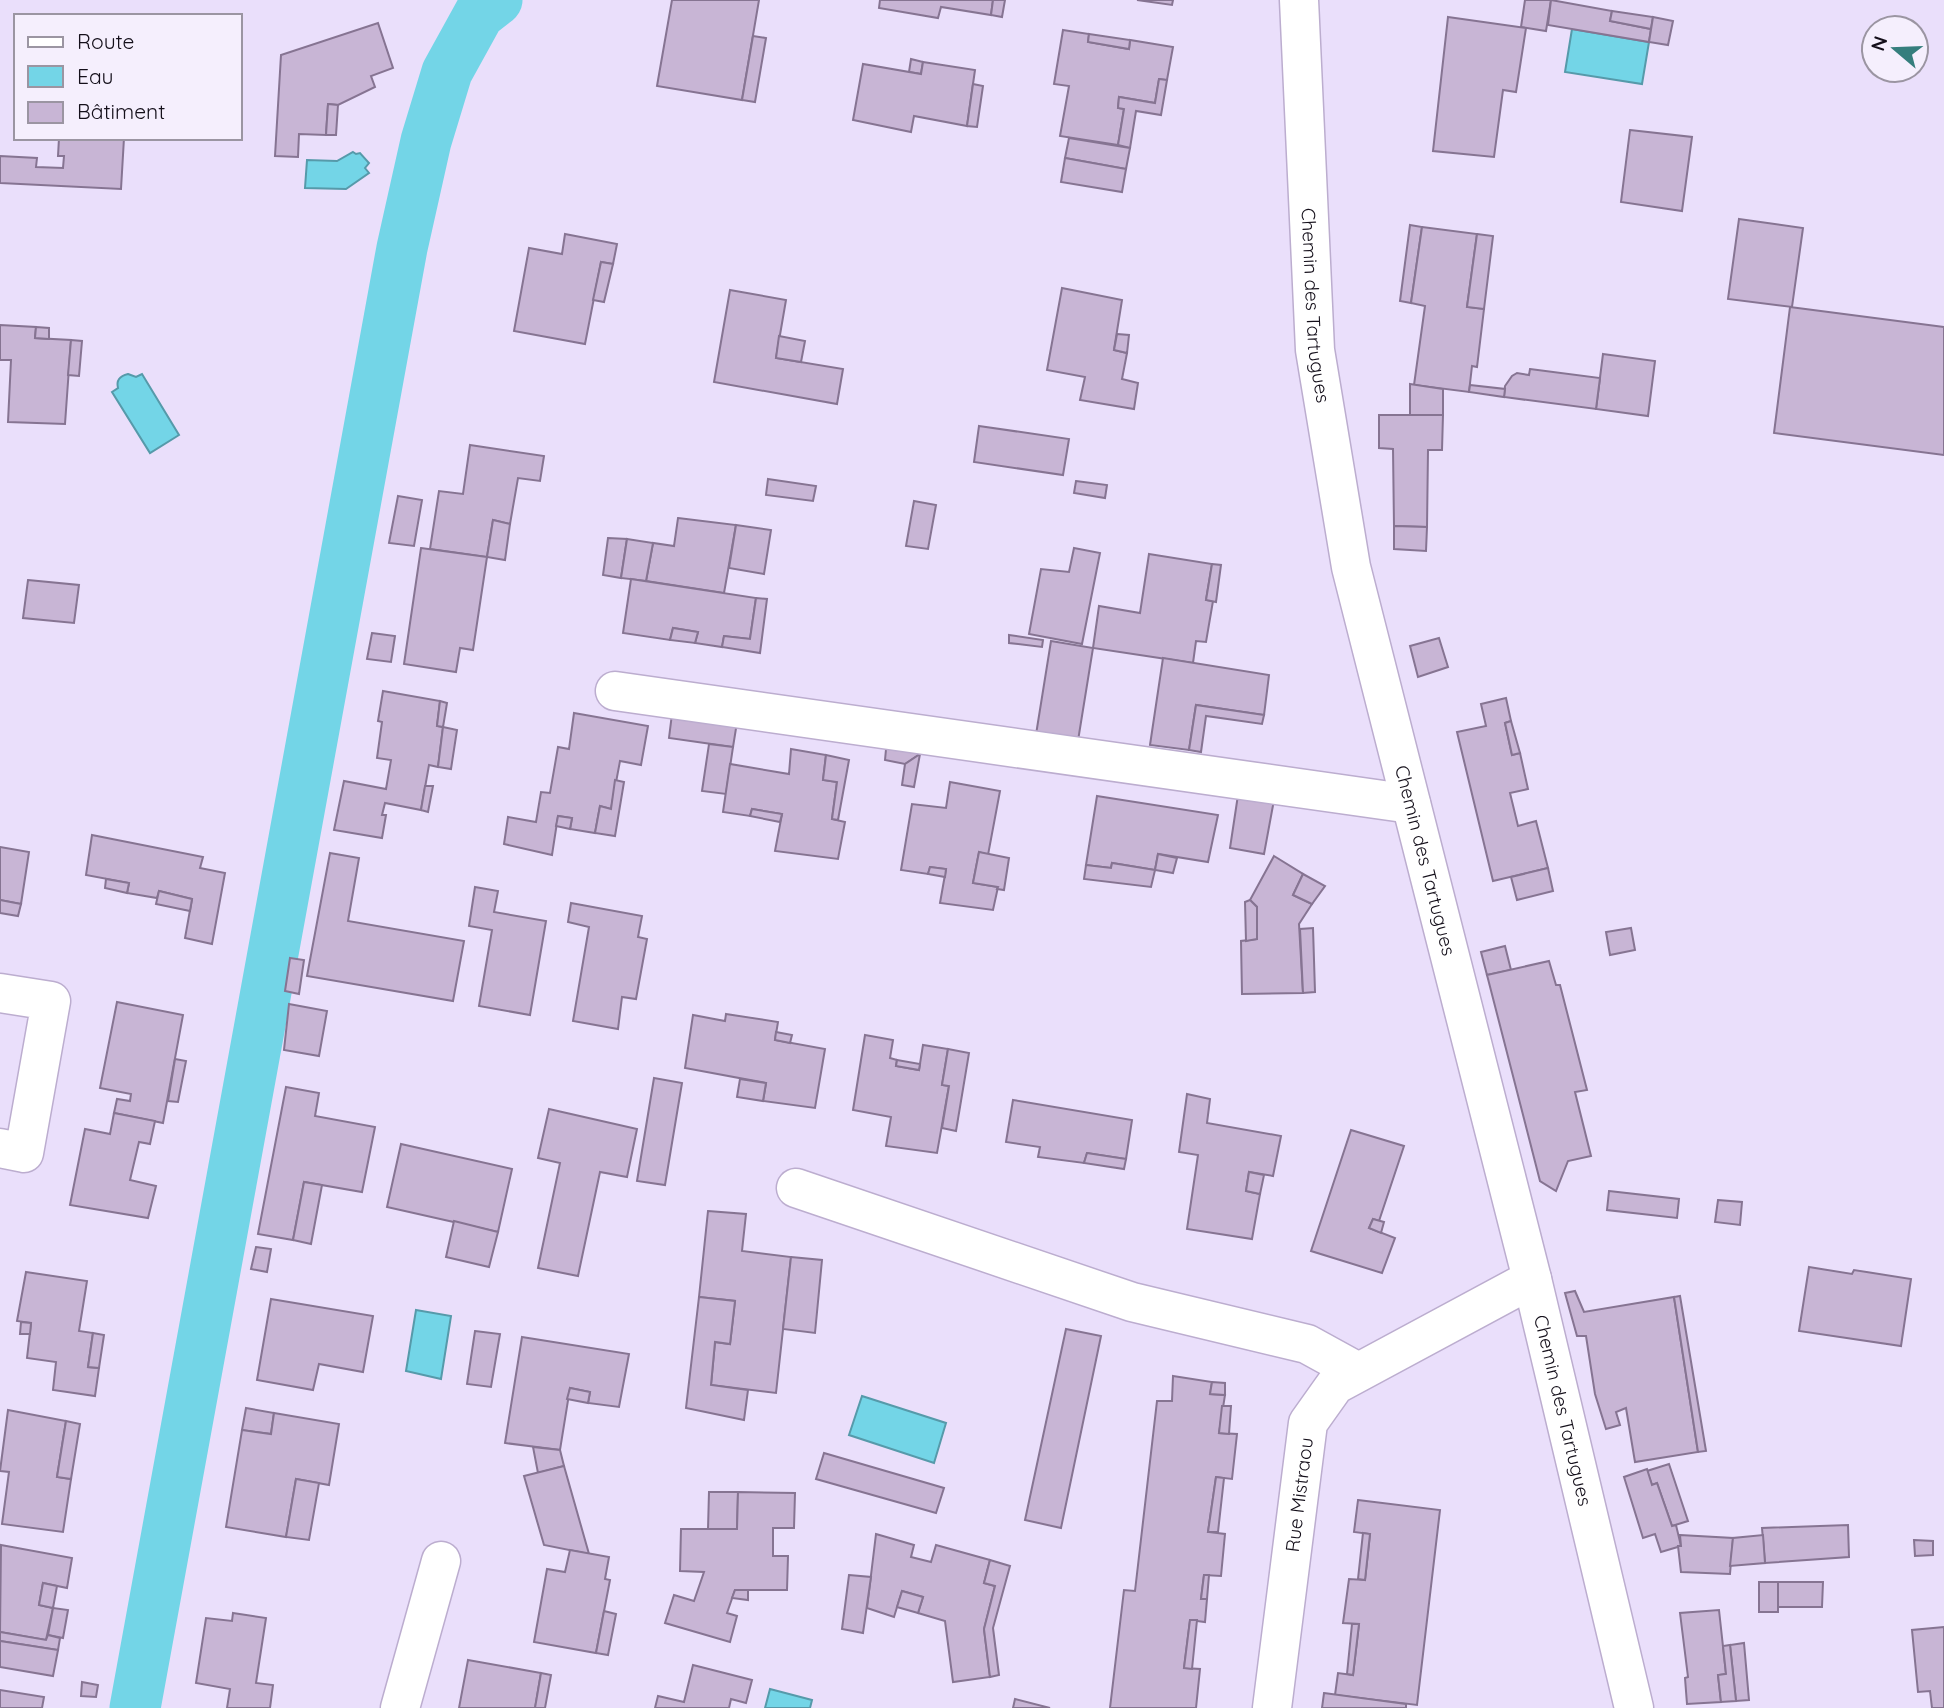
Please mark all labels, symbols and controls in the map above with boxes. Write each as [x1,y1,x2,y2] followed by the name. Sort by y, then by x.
[14,14,242,140] legend
[1860,14,1930,84] north arrow
[77,28,134,54] text: Route
[1865,33,1893,54] text: N
[77,63,113,89] text: Eau
[77,98,165,124] text: Bâtiment
[1297,207,1336,405] street label: Chemin des Tartugues
[1390,763,1461,958] street label: Chemin des Tartugues
[1529,1312,1598,1508] street label: Chemin des Tartugues
[1280,1436,1318,1553] street label: Rue Mistraou

